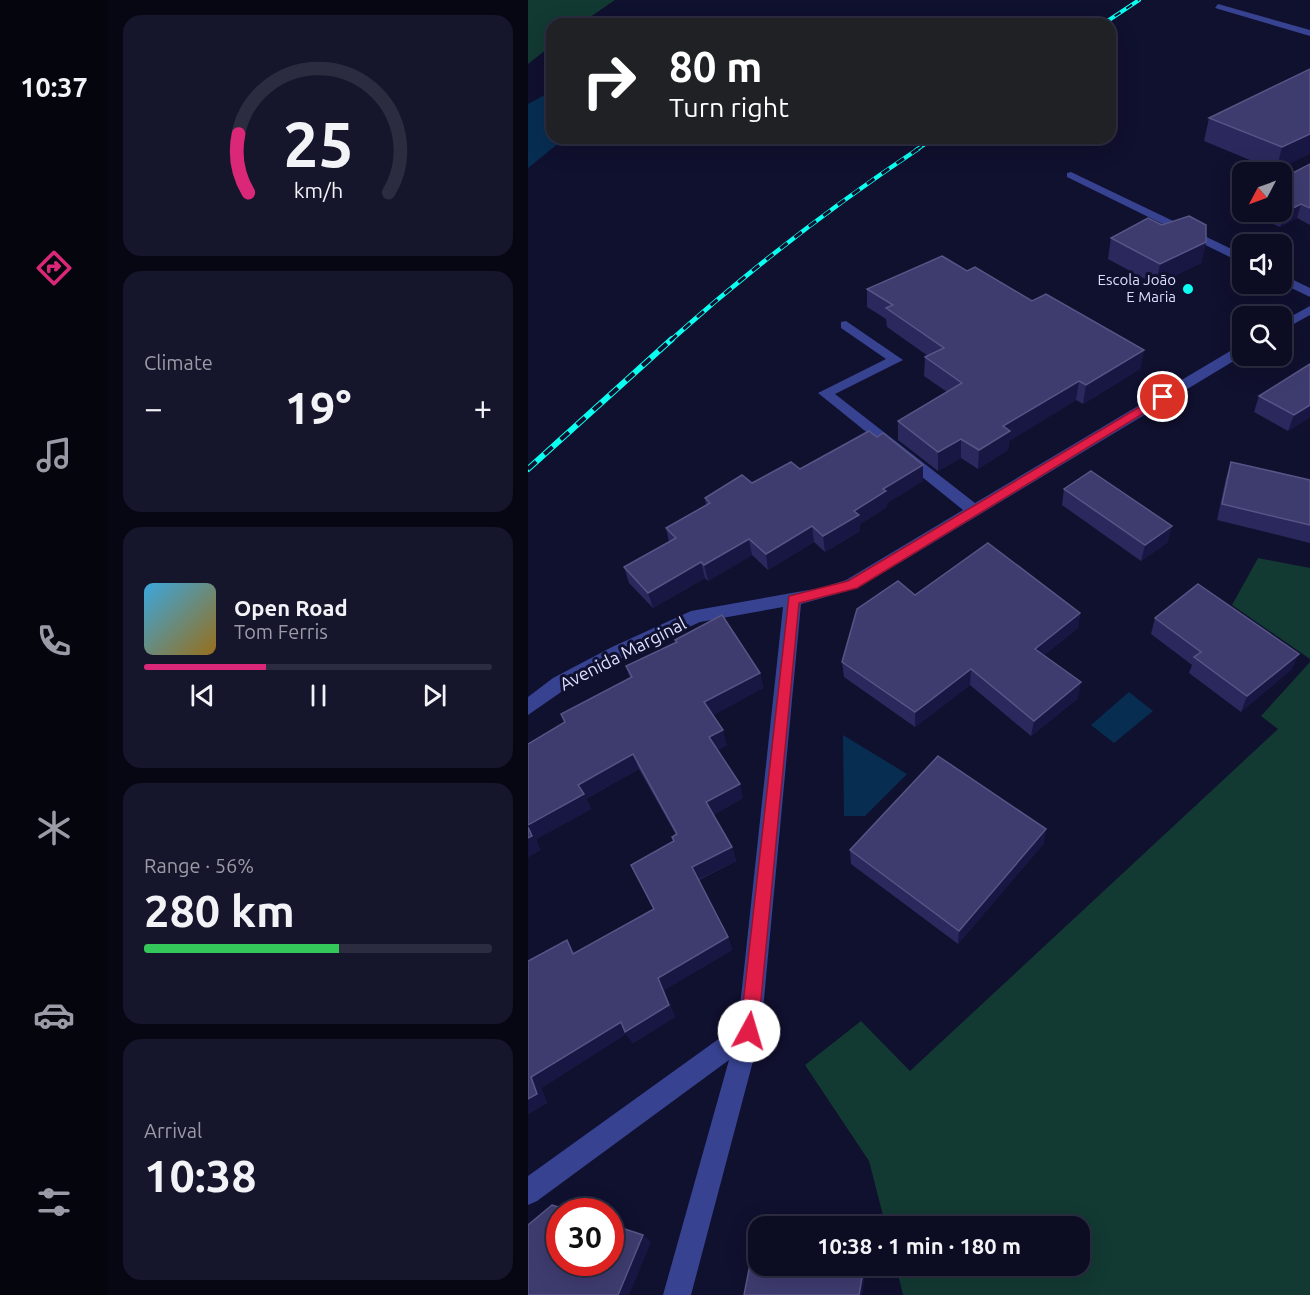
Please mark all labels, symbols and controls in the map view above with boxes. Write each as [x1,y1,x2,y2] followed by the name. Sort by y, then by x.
[570,42,648,120] icon: right
[669,43,763,90] text: 80 m
[20,72,88,102] text: 10:37
[669,92,789,122] text: Turn right
[283,109,353,179] text: 25
[1232,162,1292,222] north arrow
[1232,162,1292,366] map controls
[293,178,343,202] text: km/h
[1232,234,1292,294] button: sound
[33,247,75,289] icon: directions
[1098,271,1176,305] place label: Escola João E Maria
[1181,282,1195,296] marker: Escola João E Maria
[1232,306,1292,366] button: search
[144,351,213,374] text: Climate
[1137,371,1188,422] pin
[1146,380,1179,413] icon: arrive
[285,382,351,433] text: 19°
[144,389,163,426] text: −
[473,389,492,426] text: +
[33,434,75,476] icon: music
[234,595,348,620] text: Open Road
[556,612,689,694] street label: Avenida Marginal
[33,620,75,662] icon: phone
[234,620,328,643] text: Tom Ferris
[186,679,219,712] icon: previous
[302,679,335,712] icon: pause
[418,679,451,712] icon: next
[33,807,75,849] icon: climate
[144,854,254,877] text: Range · 56%
[144,885,295,936] text: 280 km
[33,994,75,1036] icon: car
[717,999,781,1063] position arrow
[144,1119,202,1142] text: Arrival
[144,1150,257,1201] text: 10:38
[33,1181,75,1223] icon: filters
[546,1198,624,1276] speed limit sign: 30
[817,1233,1021,1258] text: 10:38 · 1 min · 180 m

